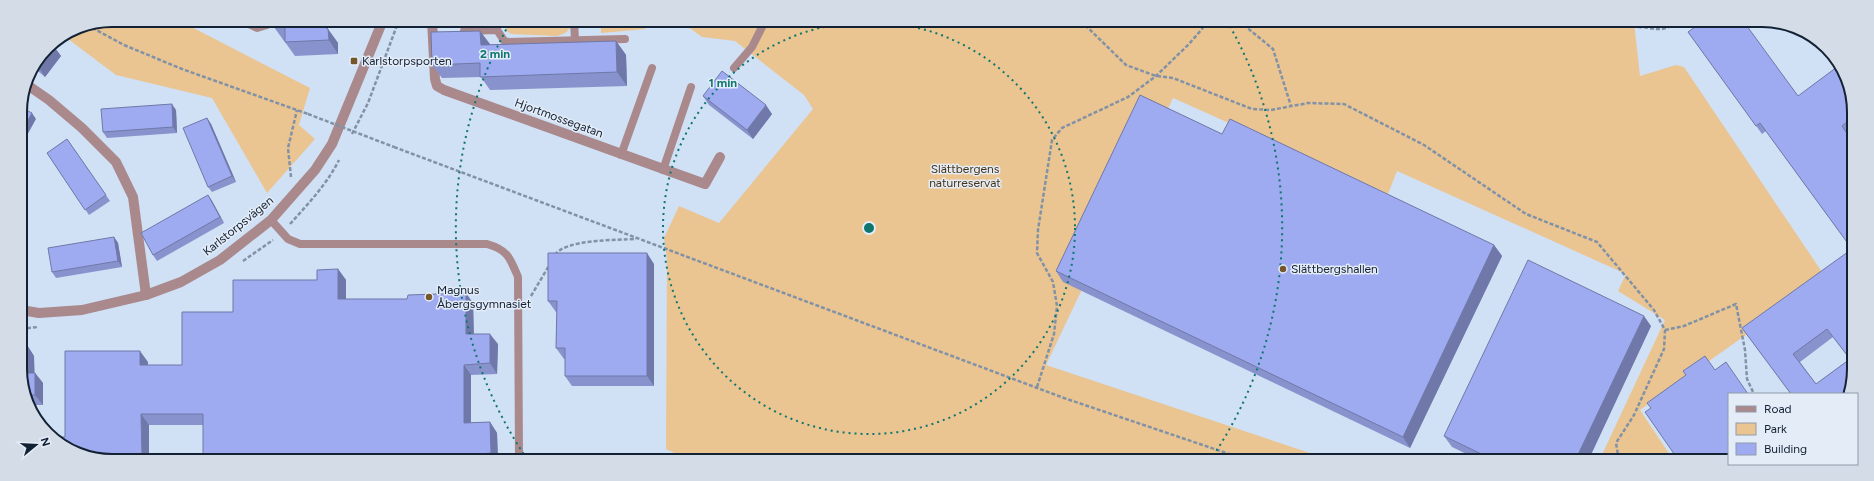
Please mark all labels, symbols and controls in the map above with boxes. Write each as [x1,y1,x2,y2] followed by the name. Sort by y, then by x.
[480,47,510,61] text: 2 min
[362,54,452,68] place label: Karlstorpsporten
[349,56,359,66] marker: Karlstorpsporten
[709,76,737,90] text: 1 min
[513,95,605,141] street label: Hjortmossegatan
[929,162,1001,190] park label: Slättbergens naturreservat
[200,193,276,259] street label: Karlstorpsvägen
[862,221,876,235] centre of rings
[1291,262,1378,276] place label: Slättbergshallen
[1278,264,1288,274] marker: Slättbergshallen
[437,283,532,311] place label: Magnus Åbergsgymnasiet
[424,292,434,302] marker: Magnus Åbergsgymnasiet
[1728,393,1858,465] legend
[1764,402,1792,416] text: Road
[1764,422,1787,436] text: Park
[16,425,56,465] north arrow
[38,436,53,448] text: N
[1764,442,1807,456] text: Building

